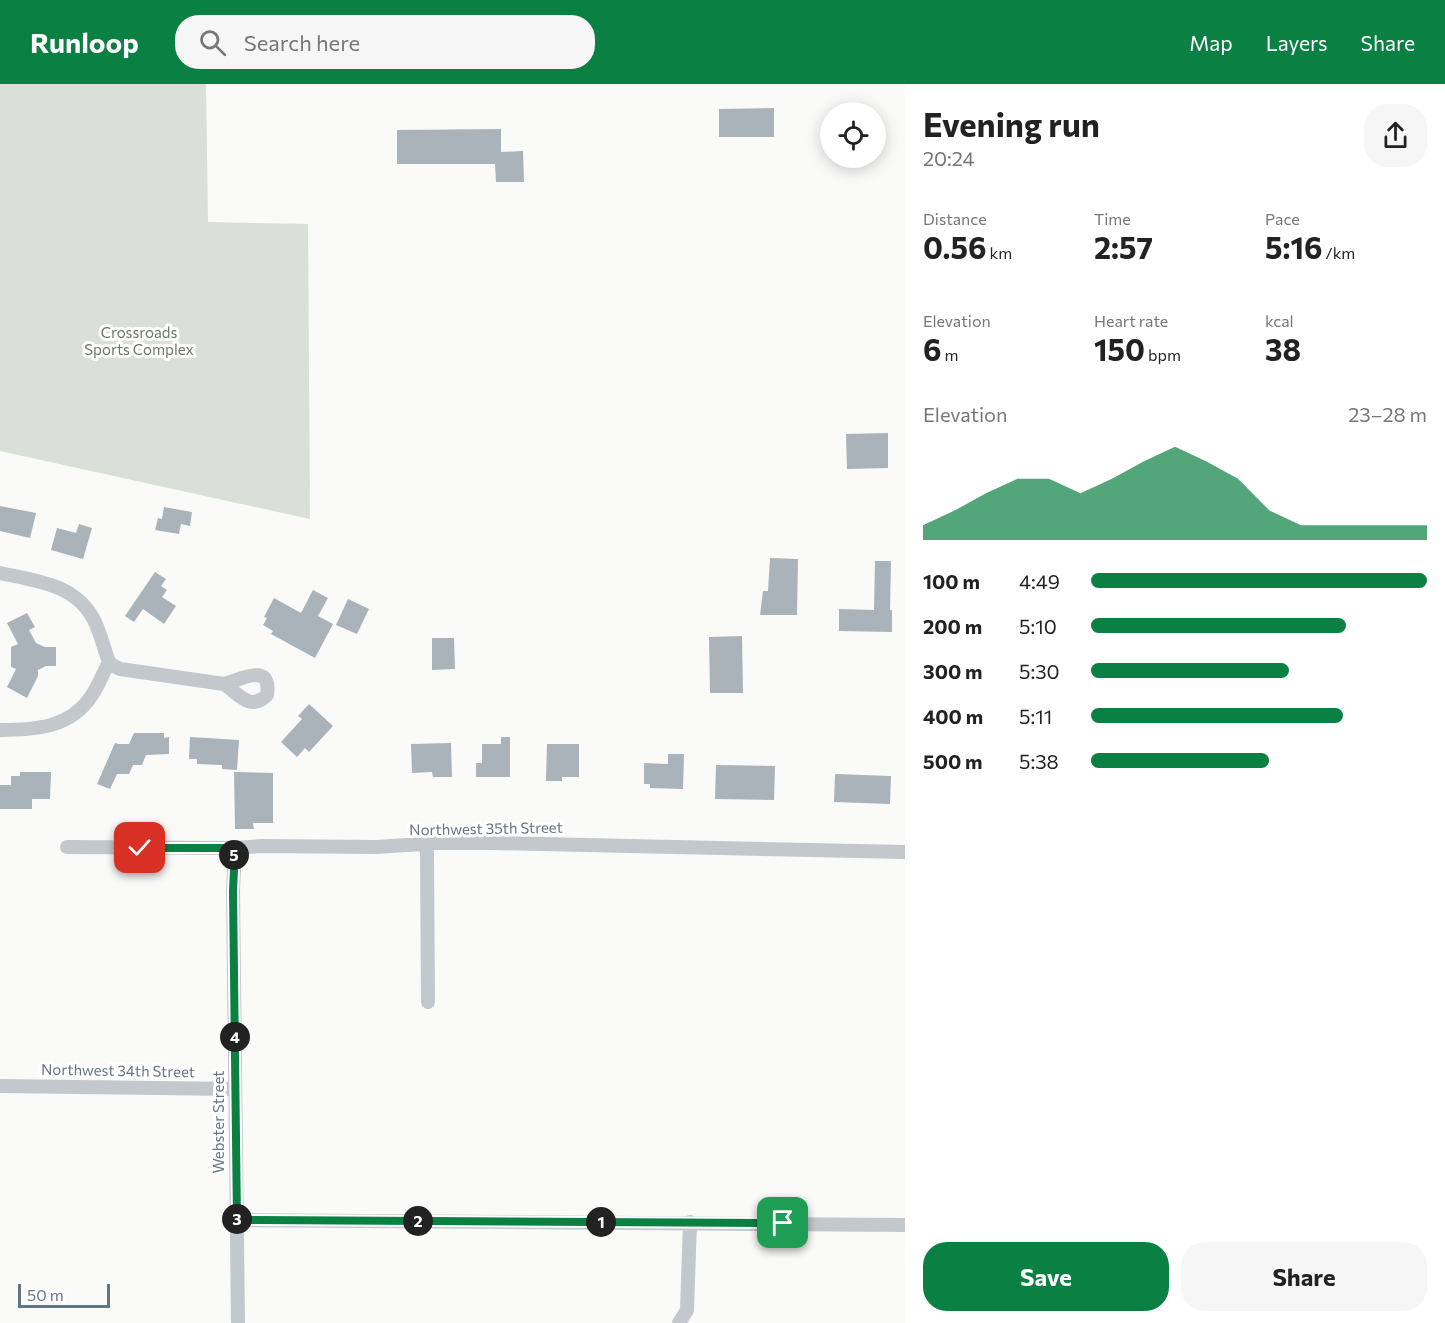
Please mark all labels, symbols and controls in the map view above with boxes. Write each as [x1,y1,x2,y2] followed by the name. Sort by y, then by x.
[175,15,595,69] search box
[30,25,139,59] text: Runloop
[196,26,229,59] icon: search
[244,29,360,56] text: Search here
[1189,30,1233,55] text: Map
[1266,30,1328,55] text: Layers
[1361,30,1415,55] text: Share
[820,102,886,168] map controls
[820,102,886,168] button: locate
[923,103,1100,144] text: Evening run
[1364,104,1427,167] button: share
[923,146,975,170] text: 20:24
[923,209,987,228] text: Distance
[1094,209,1131,228] text: Time
[1265,209,1300,228] text: Pace
[923,228,986,265] text: 0.56
[1094,228,1153,265] text: 2:57
[1265,228,1323,265] text: 5:16
[986,243,1012,262] text: km
[1323,243,1355,262] text: /km
[923,311,991,330] text: Elevation
[1094,311,1168,330] text: Heart rate
[1265,311,1294,330] text: kcal
[84,323,194,358] park label: Crossroads Sports Complex
[923,330,942,367] text: 6
[1094,330,1145,367] text: 150
[1265,330,1301,367] text: 38
[942,345,959,364] text: m
[1145,345,1181,364] text: bpm
[923,402,1008,426] text: Elevation
[1348,402,1427,426] text: 23–28 m
[923,569,980,593] text: 100 m
[1019,569,1060,593] text: 4:49
[923,614,982,638] text: 200 m
[1019,614,1057,638] text: 5:10
[923,659,983,683] text: 300 m
[1019,659,1060,683] text: 5:30
[923,704,983,728] text: 400 m
[1019,704,1052,728] text: 5:11
[923,749,983,773] text: 500 m
[1019,749,1059,773] text: 5:38
[409,818,563,838] street label: Northwest 35th Street
[114,822,165,873] pin
[123,831,156,864] icon: check
[219,840,249,870] pin: 5
[229,845,239,864] text: 5
[220,1022,250,1052] pin: 4
[230,1027,240,1046] text: 4
[41,1060,195,1080] street label: Northwest 34th Street
[209,1071,227,1173] street label: Webster Street
[757,1197,808,1248] pin
[222,1204,252,1234] pin: 3
[403,1206,433,1236] pin: 2
[766,1206,799,1239] icon: arrive
[586,1207,616,1237] pin: 1
[232,1209,242,1228] text: 3
[413,1211,423,1230] text: 2
[597,1212,605,1231] text: 1
[923,1242,1169,1311] button: Save
[1181,1242,1427,1311] button: Share
[18,1281,110,1308] scale bar
[27,1285,64,1304] text: 50 m

